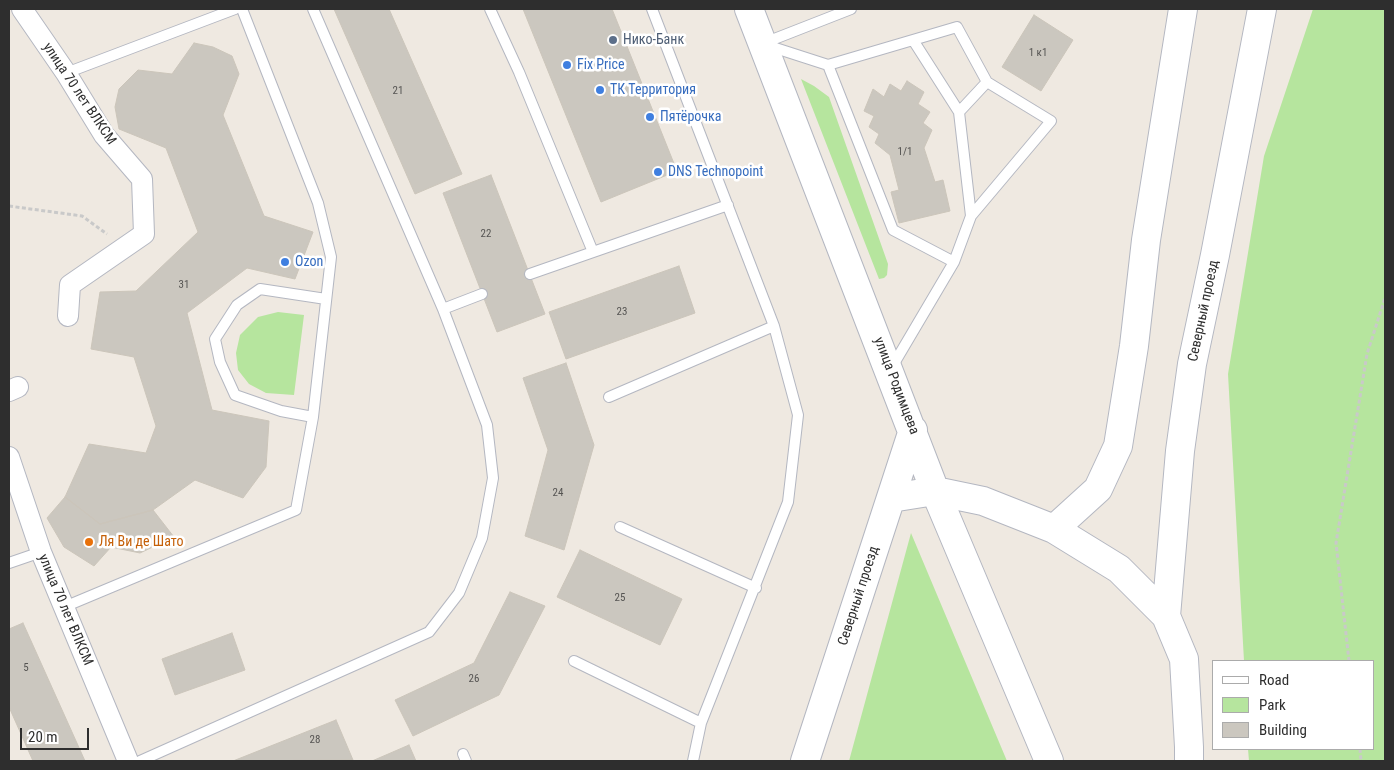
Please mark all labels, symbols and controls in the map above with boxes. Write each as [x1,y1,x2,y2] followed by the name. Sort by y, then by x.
[623,32,684,48] place label: Нико-Банк
[607,34,619,46] marker: Нико-Банк
[39,40,119,148] street label: улица 70 лет ВЛКСМ
[1029,46,1047,60] house number: 1 к1
[577,57,625,73] place label: Fix Price
[561,59,573,71] marker: Fix Price
[610,82,696,98] place label: ТК Территория
[393,84,403,98] house number: 21
[594,84,606,96] marker: ТК Территория
[660,109,721,125] place label: Пятёрочка
[644,111,656,123] marker: Пятёрочка
[898,145,912,159] house number: 1/1
[668,164,763,180] place label: DNS Technopoint
[652,166,664,178] marker: DNS Technopoint
[481,227,491,241] house number: 22
[295,254,323,270] place label: Ozon
[279,256,291,268] marker: Ozon
[1185,259,1223,363] street label: Северный проезд
[179,278,189,292] house number: 31
[617,305,627,319] house number: 23
[870,335,922,437] street label: улица Родимцева
[553,486,563,500] house number: 24
[99,534,184,550] place label: Ля Ви де Шато
[83,536,95,548] marker: Ля Ви де Шато
[835,544,883,648] street label: Северный проезд
[34,552,96,668] street label: улица 70 лет ВЛКСМ
[615,591,625,605] house number: 25
[1212,660,1374,750] legend
[23,661,29,675] house number: 5
[1259,671,1289,689] text: Road
[469,672,479,686] house number: 26
[1259,696,1286,714] text: Park
[22,718,91,750] scale bar
[1259,721,1307,739] text: Building
[28,728,58,746] text: 20 m
[310,733,320,747] house number: 28

